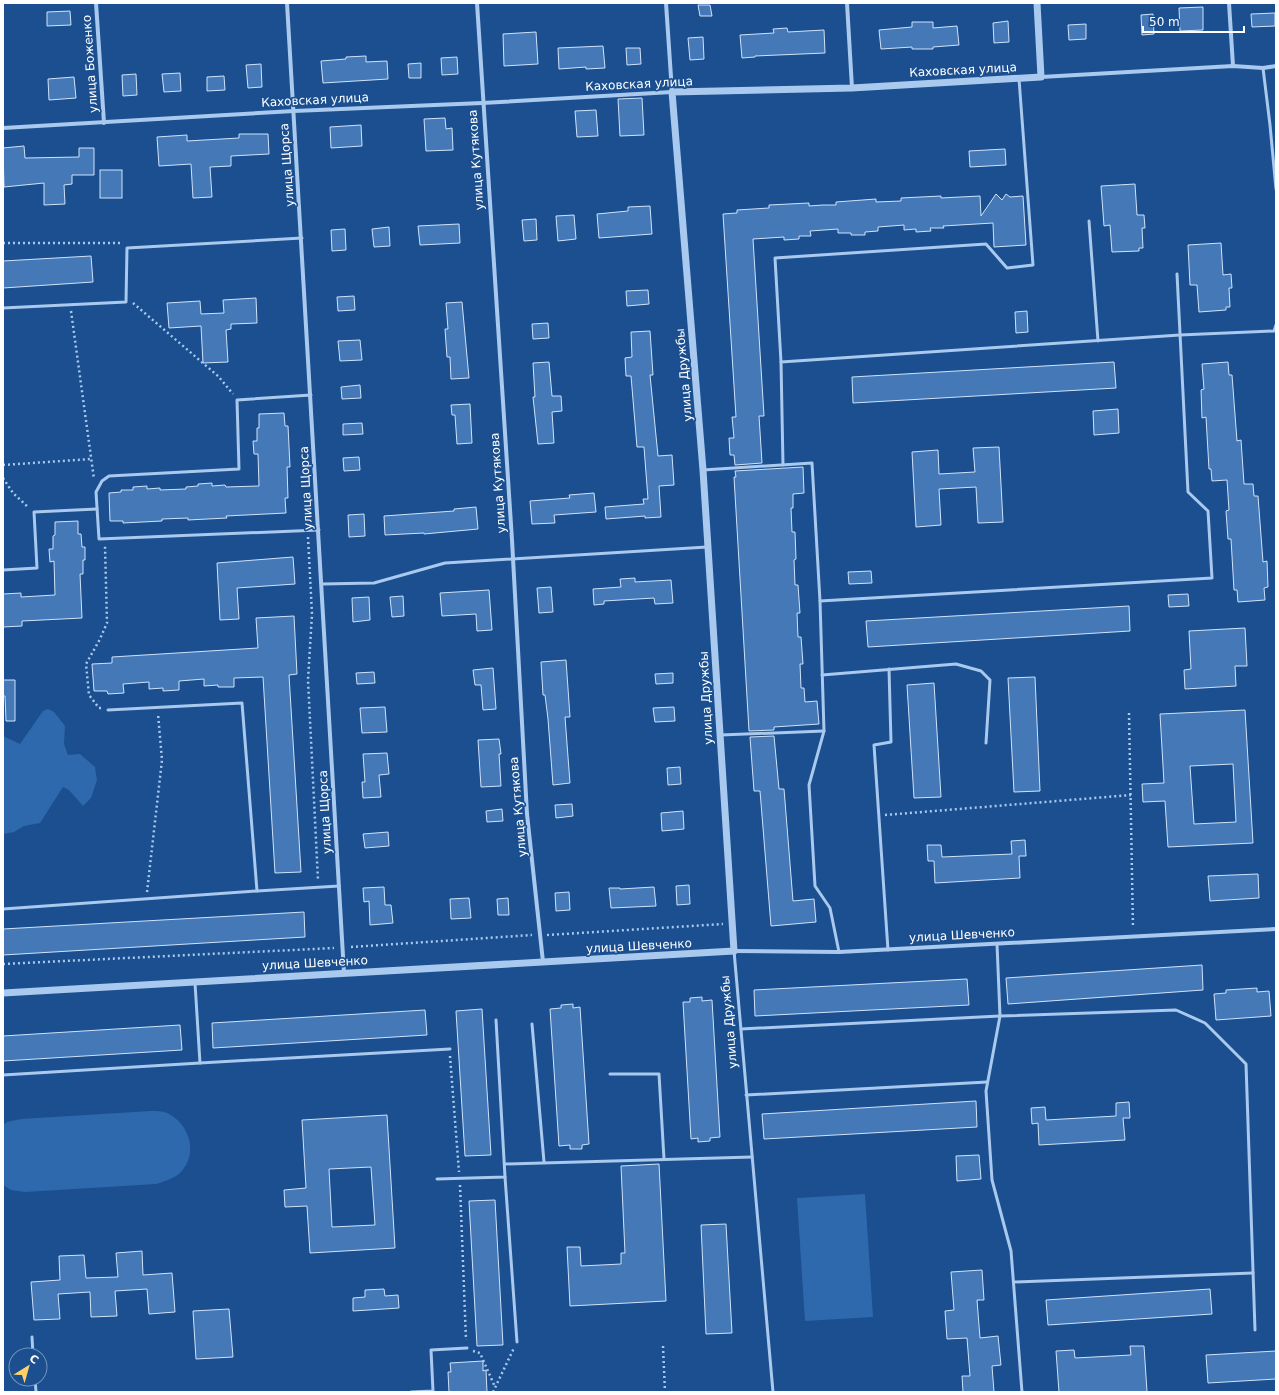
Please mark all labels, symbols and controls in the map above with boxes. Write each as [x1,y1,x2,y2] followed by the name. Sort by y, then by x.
[1143,8,1244,34] scale bar
[80,15,100,113] street label: улица Боженко
[1149,15,1180,29] text: 50 m
[909,60,1017,80] street label: Каховская улица
[585,74,693,94] street label: Каховская улица
[261,90,369,110] street label: Каховская улица
[466,109,486,211] street label: улица Кутякова
[277,123,297,207] street label: улица Щорса
[673,328,695,422] street label: улица Дружбы
[488,432,508,534] street label: улица Кутякова
[297,446,315,530] street label: улица Щорса
[697,651,715,745] street label: улица Дружбы
[507,756,529,858] street label: улица Кутякова
[316,770,334,854] street label: улица Щорса
[909,925,1015,945] street label: улица Шевченко
[586,936,692,956] street label: улица Шевченко
[262,953,368,973] street label: улица Шевченко
[718,975,740,1069] street label: улица Дружбы
[8,1347,48,1387] north arrow
[27,1352,41,1367] text: С

